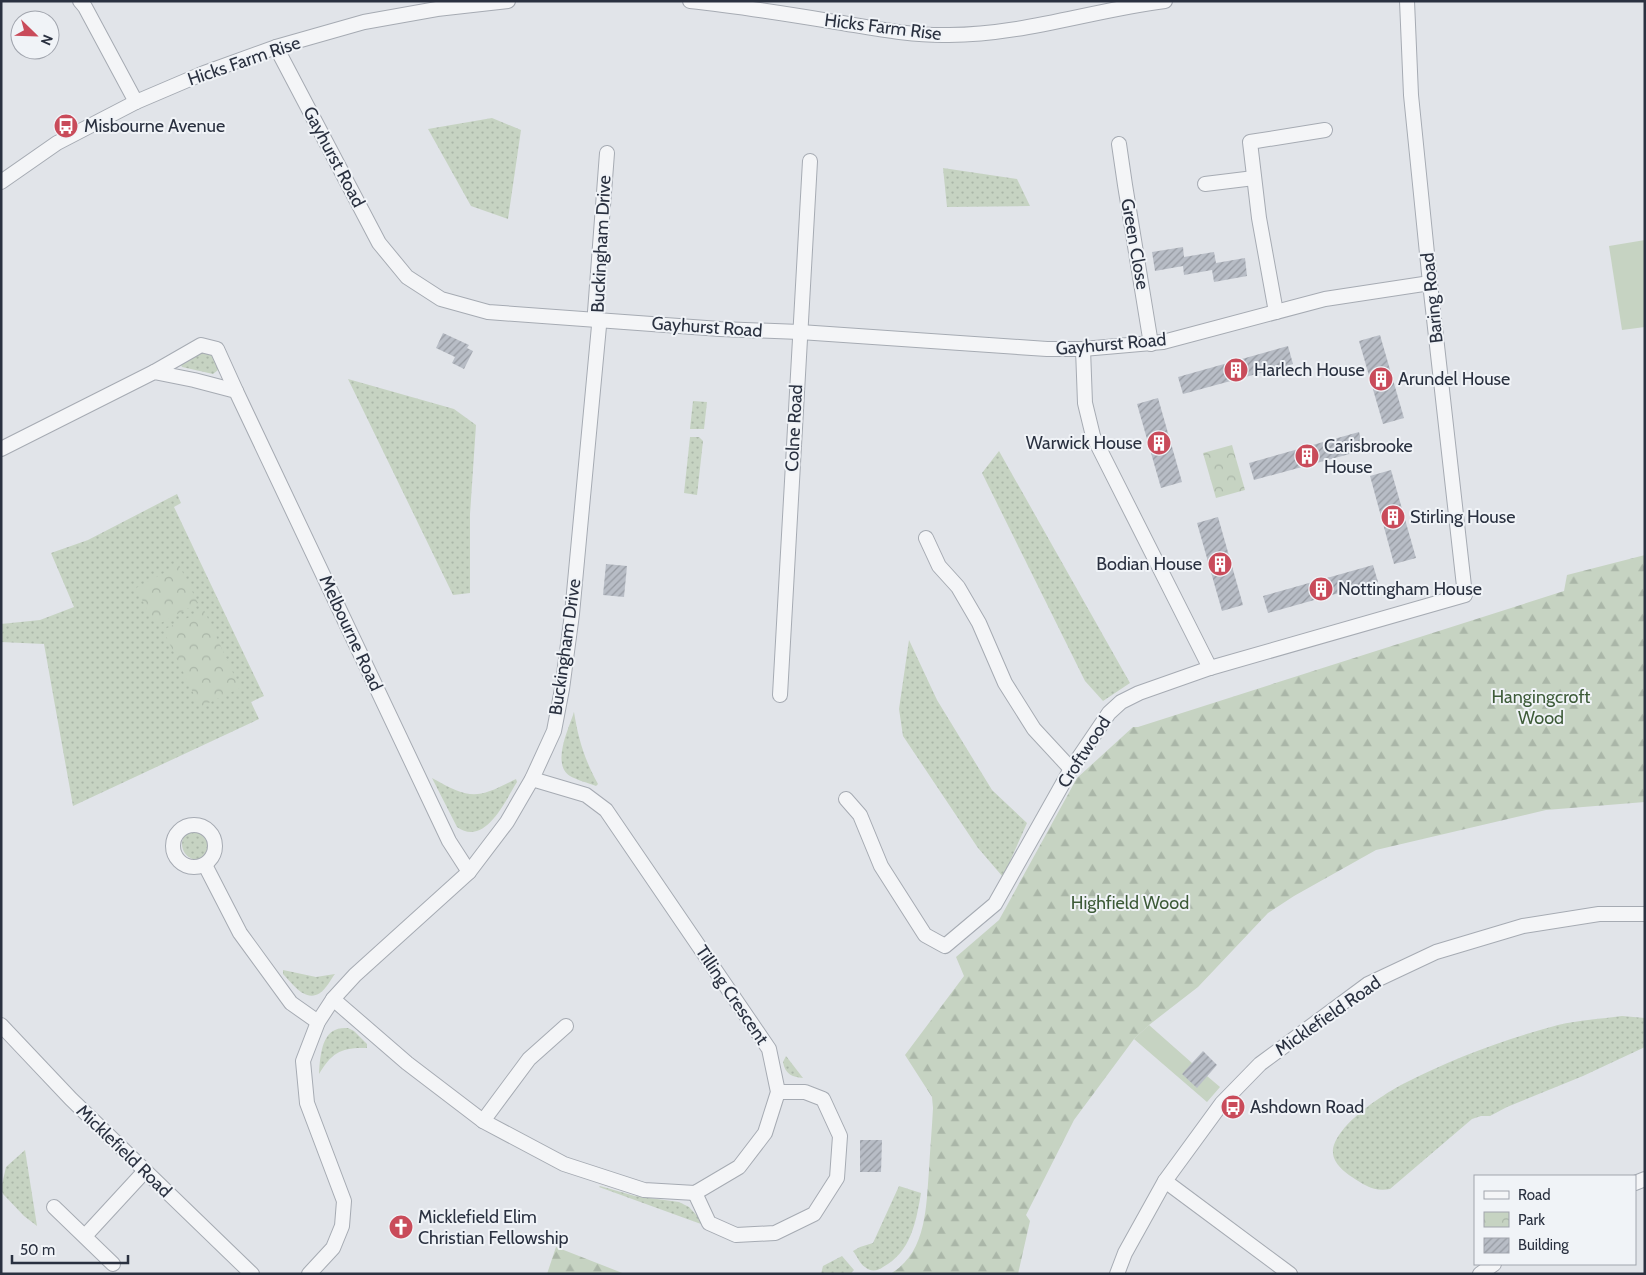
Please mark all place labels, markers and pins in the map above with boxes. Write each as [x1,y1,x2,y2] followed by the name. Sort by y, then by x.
[53,113,79,139] bus stop icon: Misbourne Avenue
[84,115,225,137] place label: Misbourne Avenue
[1223,357,1249,383] building icon: Harlech House
[1254,359,1365,381] place label: Harlech House
[1368,366,1394,392] building icon: Arundel House
[1398,368,1510,390] place label: Arundel House
[1146,430,1172,456] building icon: Warwick House
[1026,432,1142,454] place label: Warwick House
[1324,435,1413,478] place label: Carisbrooke House
[1294,443,1320,469] building icon: Carisbrooke House
[1380,504,1406,530] building icon: Stirling House
[1410,506,1515,528] place label: Stirling House
[1207,551,1233,577] building icon: Bodian House
[1096,553,1202,575] place label: Bodian House
[1308,576,1334,602] building icon: Nottingham House
[1338,578,1482,600] place label: Nottingham House
[1220,1094,1246,1120] bus stop icon: Ashdown Road
[1250,1096,1364,1118] place label: Ashdown Road
[418,1206,569,1249] place label: Micklefield Elim Christian Fellowship
[388,1214,414,1240] church icon: Micklefield Elim Christian Fellowship

